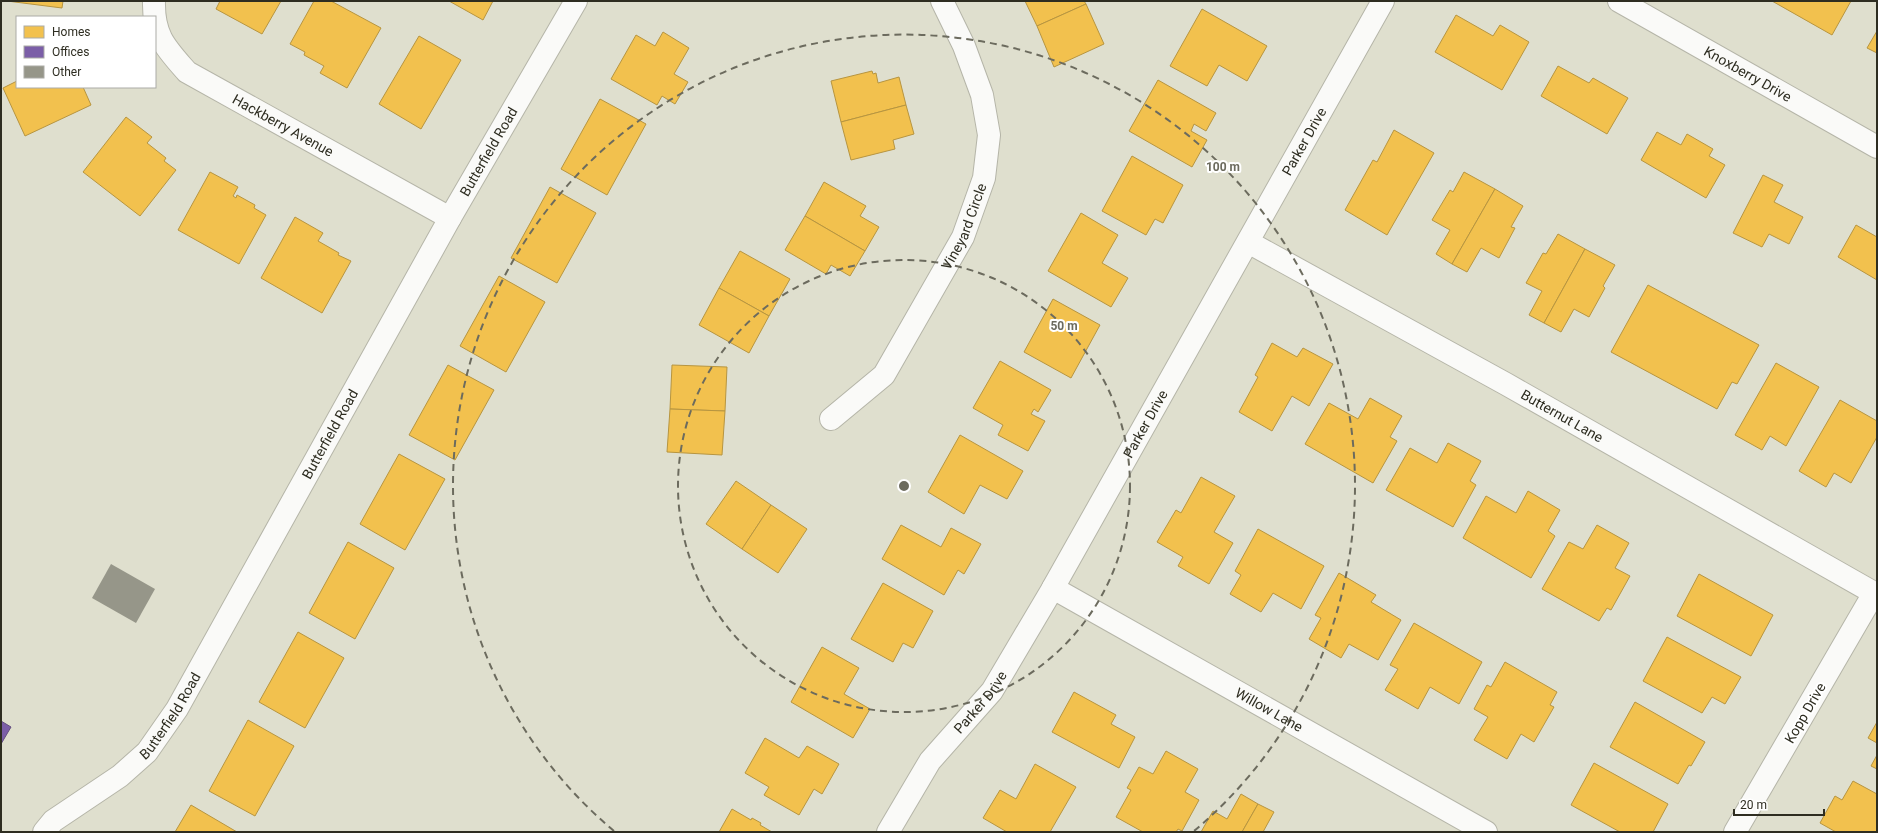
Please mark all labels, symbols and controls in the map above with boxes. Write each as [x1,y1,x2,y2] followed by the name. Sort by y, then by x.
[16,16,156,88] legend
[52,25,90,39] text: Homes
[1701,43,1794,105] street label: Knoxberry Drive
[52,45,89,59] text: Offices
[52,65,81,79] text: Other
[230,91,336,160] street label: Hackberry Avenue
[457,104,521,199] street label: Butterfield Road
[1279,105,1329,178] street label: Parker Drive
[1206,160,1240,174] text: 100 m
[938,181,990,273] street label: Vineyard Circle
[1050,319,1078,333] text: 50 m
[1518,386,1606,445] street label: Butternut Lane
[299,387,361,482] street label: Butterfield Road
[1120,387,1171,461] street label: Parker Drive
[897,479,911,493] centre of rings
[950,668,1010,736] street label: Parker Drive
[136,670,204,763] street label: Butterfield Road
[1781,680,1829,746] street label: Kopp Drive
[1232,684,1306,735] street label: Willow Lane
[1734,791,1824,817] scale bar
[1740,798,1767,812] text: 20 m

